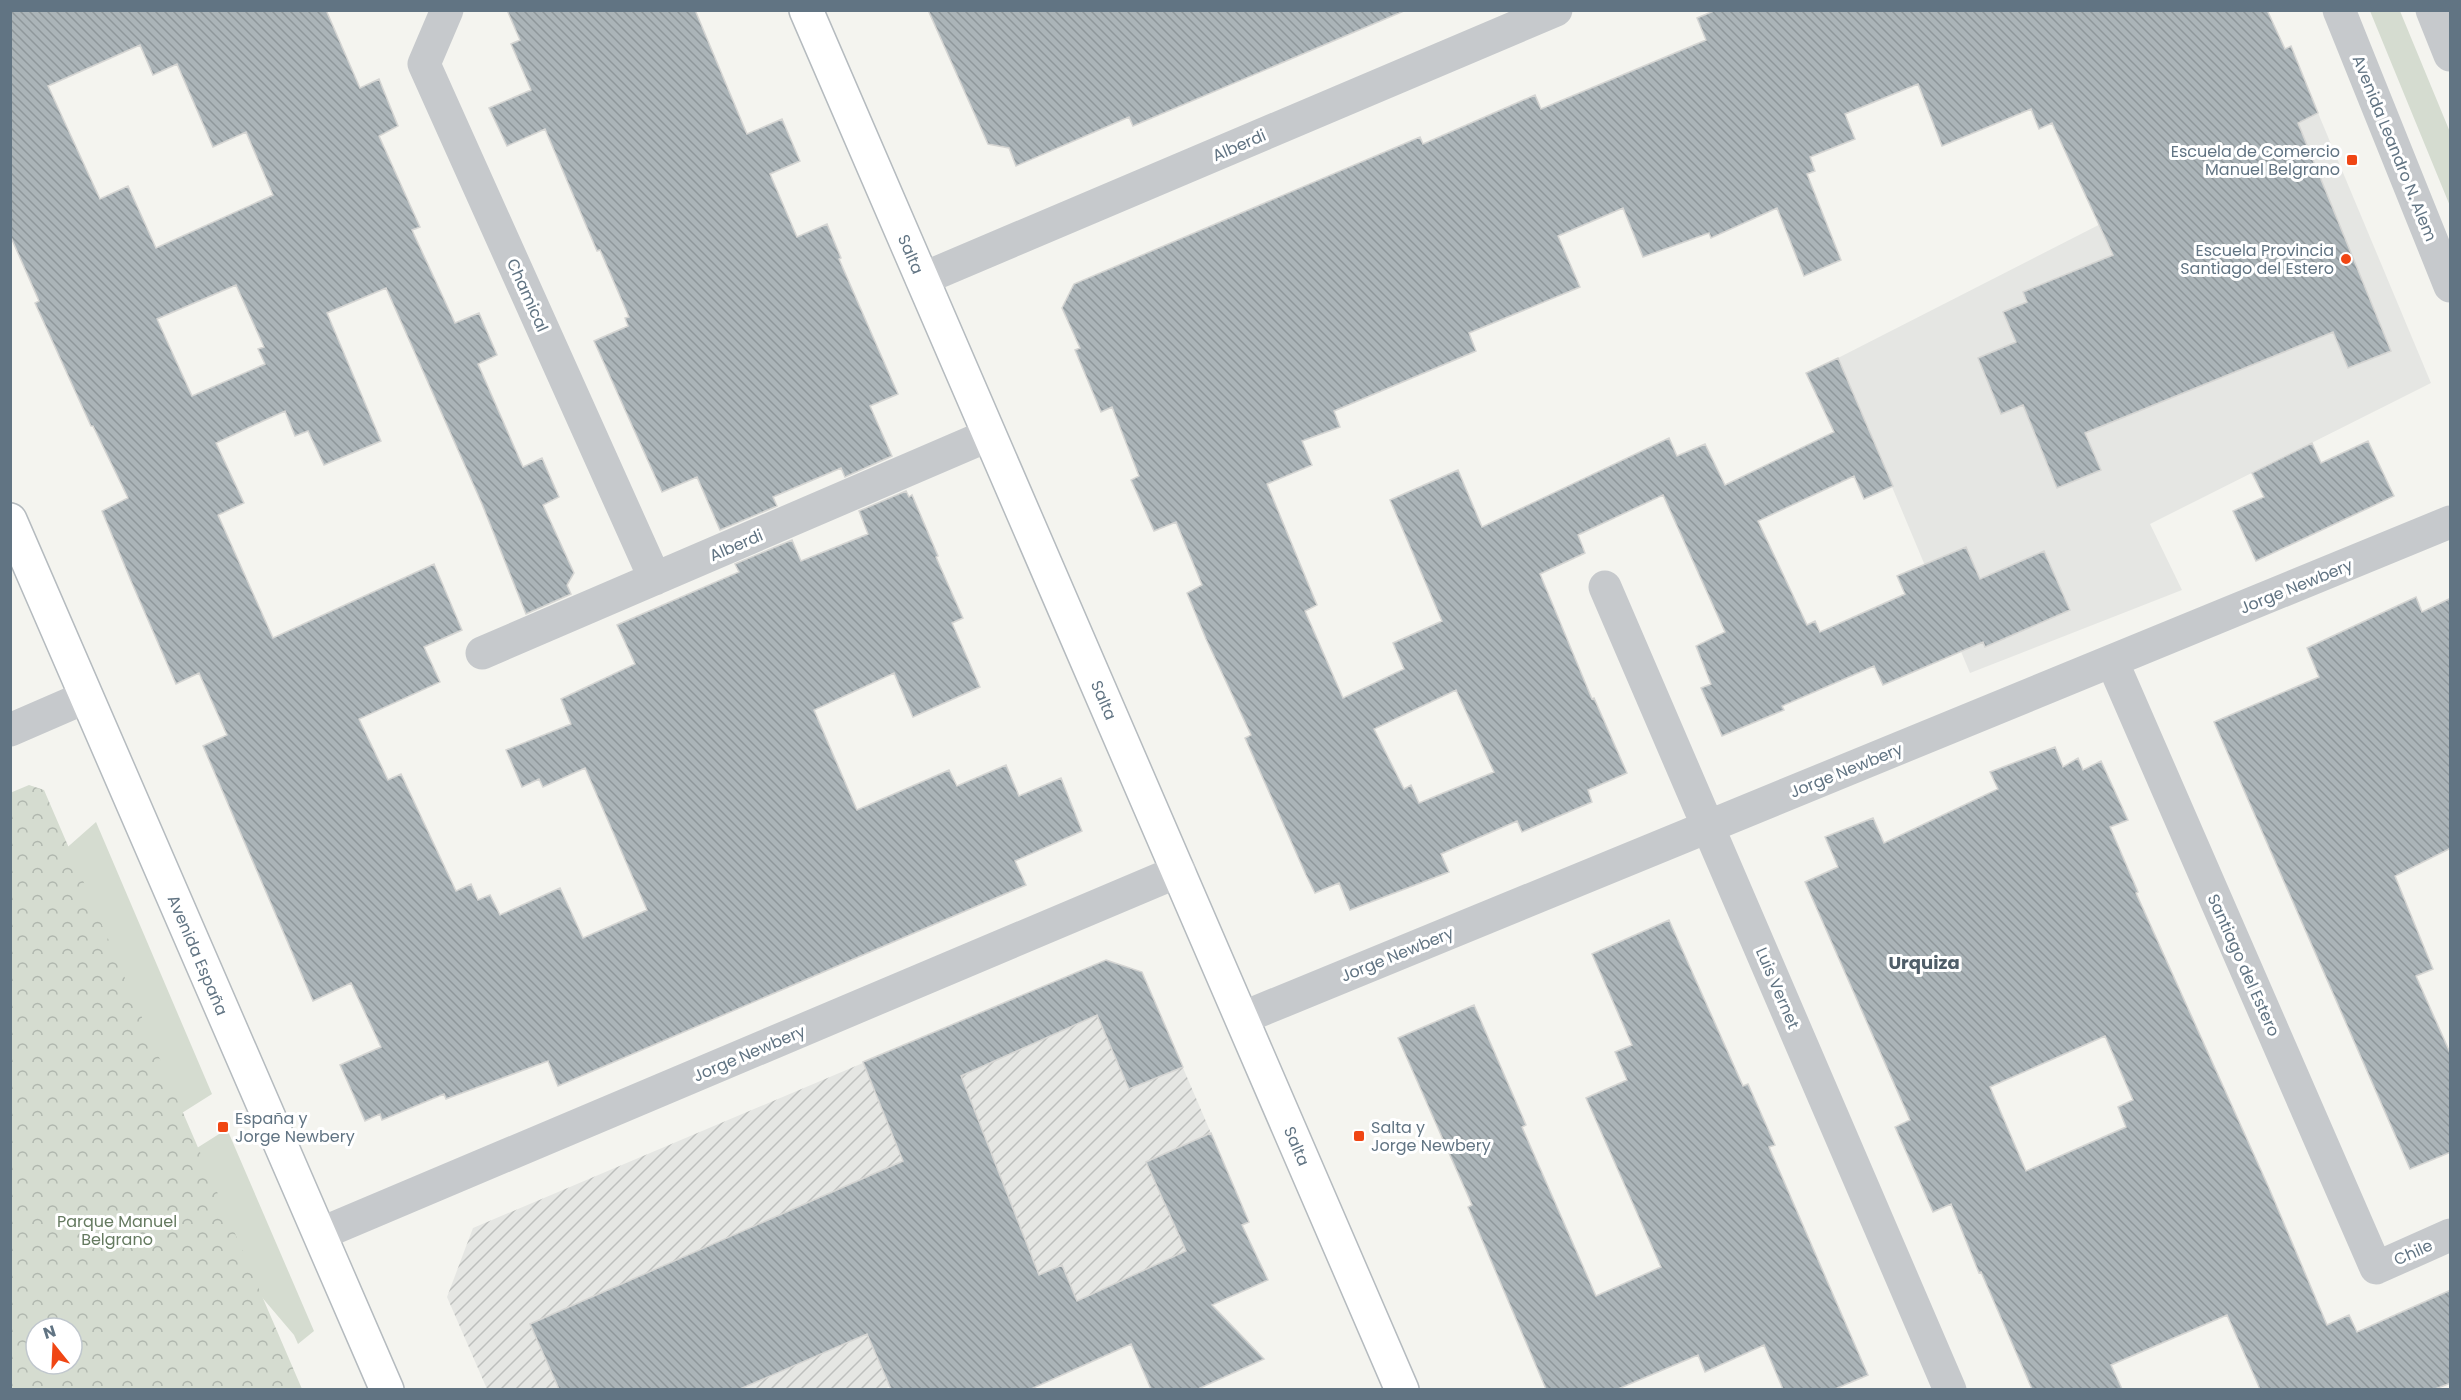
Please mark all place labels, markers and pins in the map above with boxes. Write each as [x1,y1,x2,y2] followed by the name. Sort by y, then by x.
[2171,140,2340,181] place label: Escuela de Comercio Manuel Belgrano
[2345,153,2359,167] marker: Escuela de Comercio Manuel Belgrano
[2180,239,2334,280] place label: Escuela Provincia Santiago del Estero
[2339,252,2353,266] marker: Escuela Provincia Santiago del Estero
[235,1107,355,1148] place label: España y Jorge Newbery
[1371,1116,1491,1157] place label: Salta y Jorge Newbery
[216,1120,230,1134] marker: España y Jorge Newbery
[1352,1129,1366,1143] marker: Salta y Jorge Newbery

